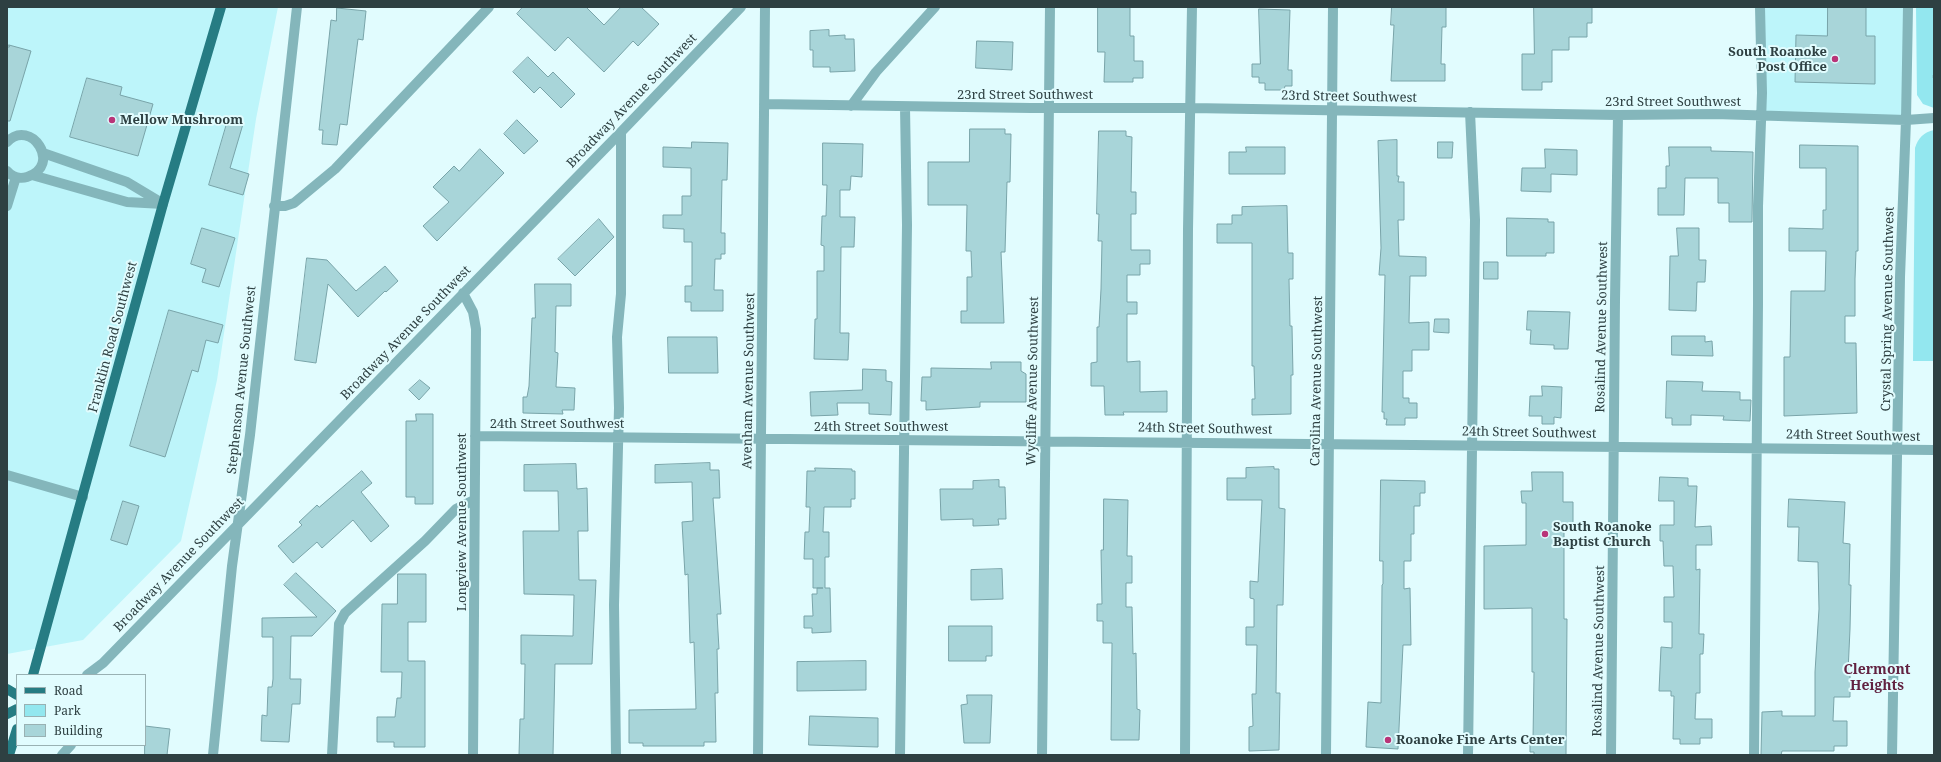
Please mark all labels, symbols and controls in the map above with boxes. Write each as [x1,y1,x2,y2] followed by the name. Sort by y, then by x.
[564,31,700,171] street label: Broadway Avenue Southwest
[1728,44,1827,75] place label: South Roanoke Post Office
[1830,54,1840,64] marker: South Roanoke Post Office
[957,87,1093,103] street label: 23rd Street Southwest
[1281,88,1417,106] street label: 23rd Street Southwest
[1605,94,1741,110] street label: 23rd Street Southwest
[120,112,243,128] place label: Mellow Mushroom
[107,115,117,125] marker: Mellow Mushroom
[1878,206,1898,412] street label: Crystal Spring Avenue Southwest
[1593,241,1611,413] street label: Rosalind Avenue Southwest
[85,260,141,414] street label: Franklin Road Southwest
[338,263,474,403] street label: Broadway Avenue Southwest
[224,285,260,475] street label: Stephenson Avenue Southwest
[740,293,758,469] street label: Avenham Avenue Southwest
[1024,296,1042,466] street label: Wycliffe Avenue Southwest
[1308,296,1326,466] street label: Carolina Avenue Southwest
[490,416,624,432] street label: 24th Street Southwest
[814,419,948,435] street label: 24th Street Southwest
[1138,420,1272,438] street label: 24th Street Southwest
[1462,424,1596,442] street label: 24th Street Southwest
[1786,427,1920,445] street label: 24th Street Southwest
[454,433,470,611] street label: Longview Avenue Southwest
[111,495,247,635] street label: Broadway Avenue Southwest
[1553,519,1652,550] place label: South Roanoke Baptist Church
[1540,529,1550,539] marker: South Roanoke Baptist Church
[1590,565,1608,737] street label: Rosalind Avenue Southwest
[1843,662,1911,694] district label: Clermont Heights
[16,674,146,746] legend
[54,682,83,699] text: Road
[54,702,81,719] text: Park
[54,722,102,739] text: Building
[1396,732,1564,748] place label: Roanoke Fine Arts Center
[1383,735,1393,745] marker: Roanoke Fine Arts Center

